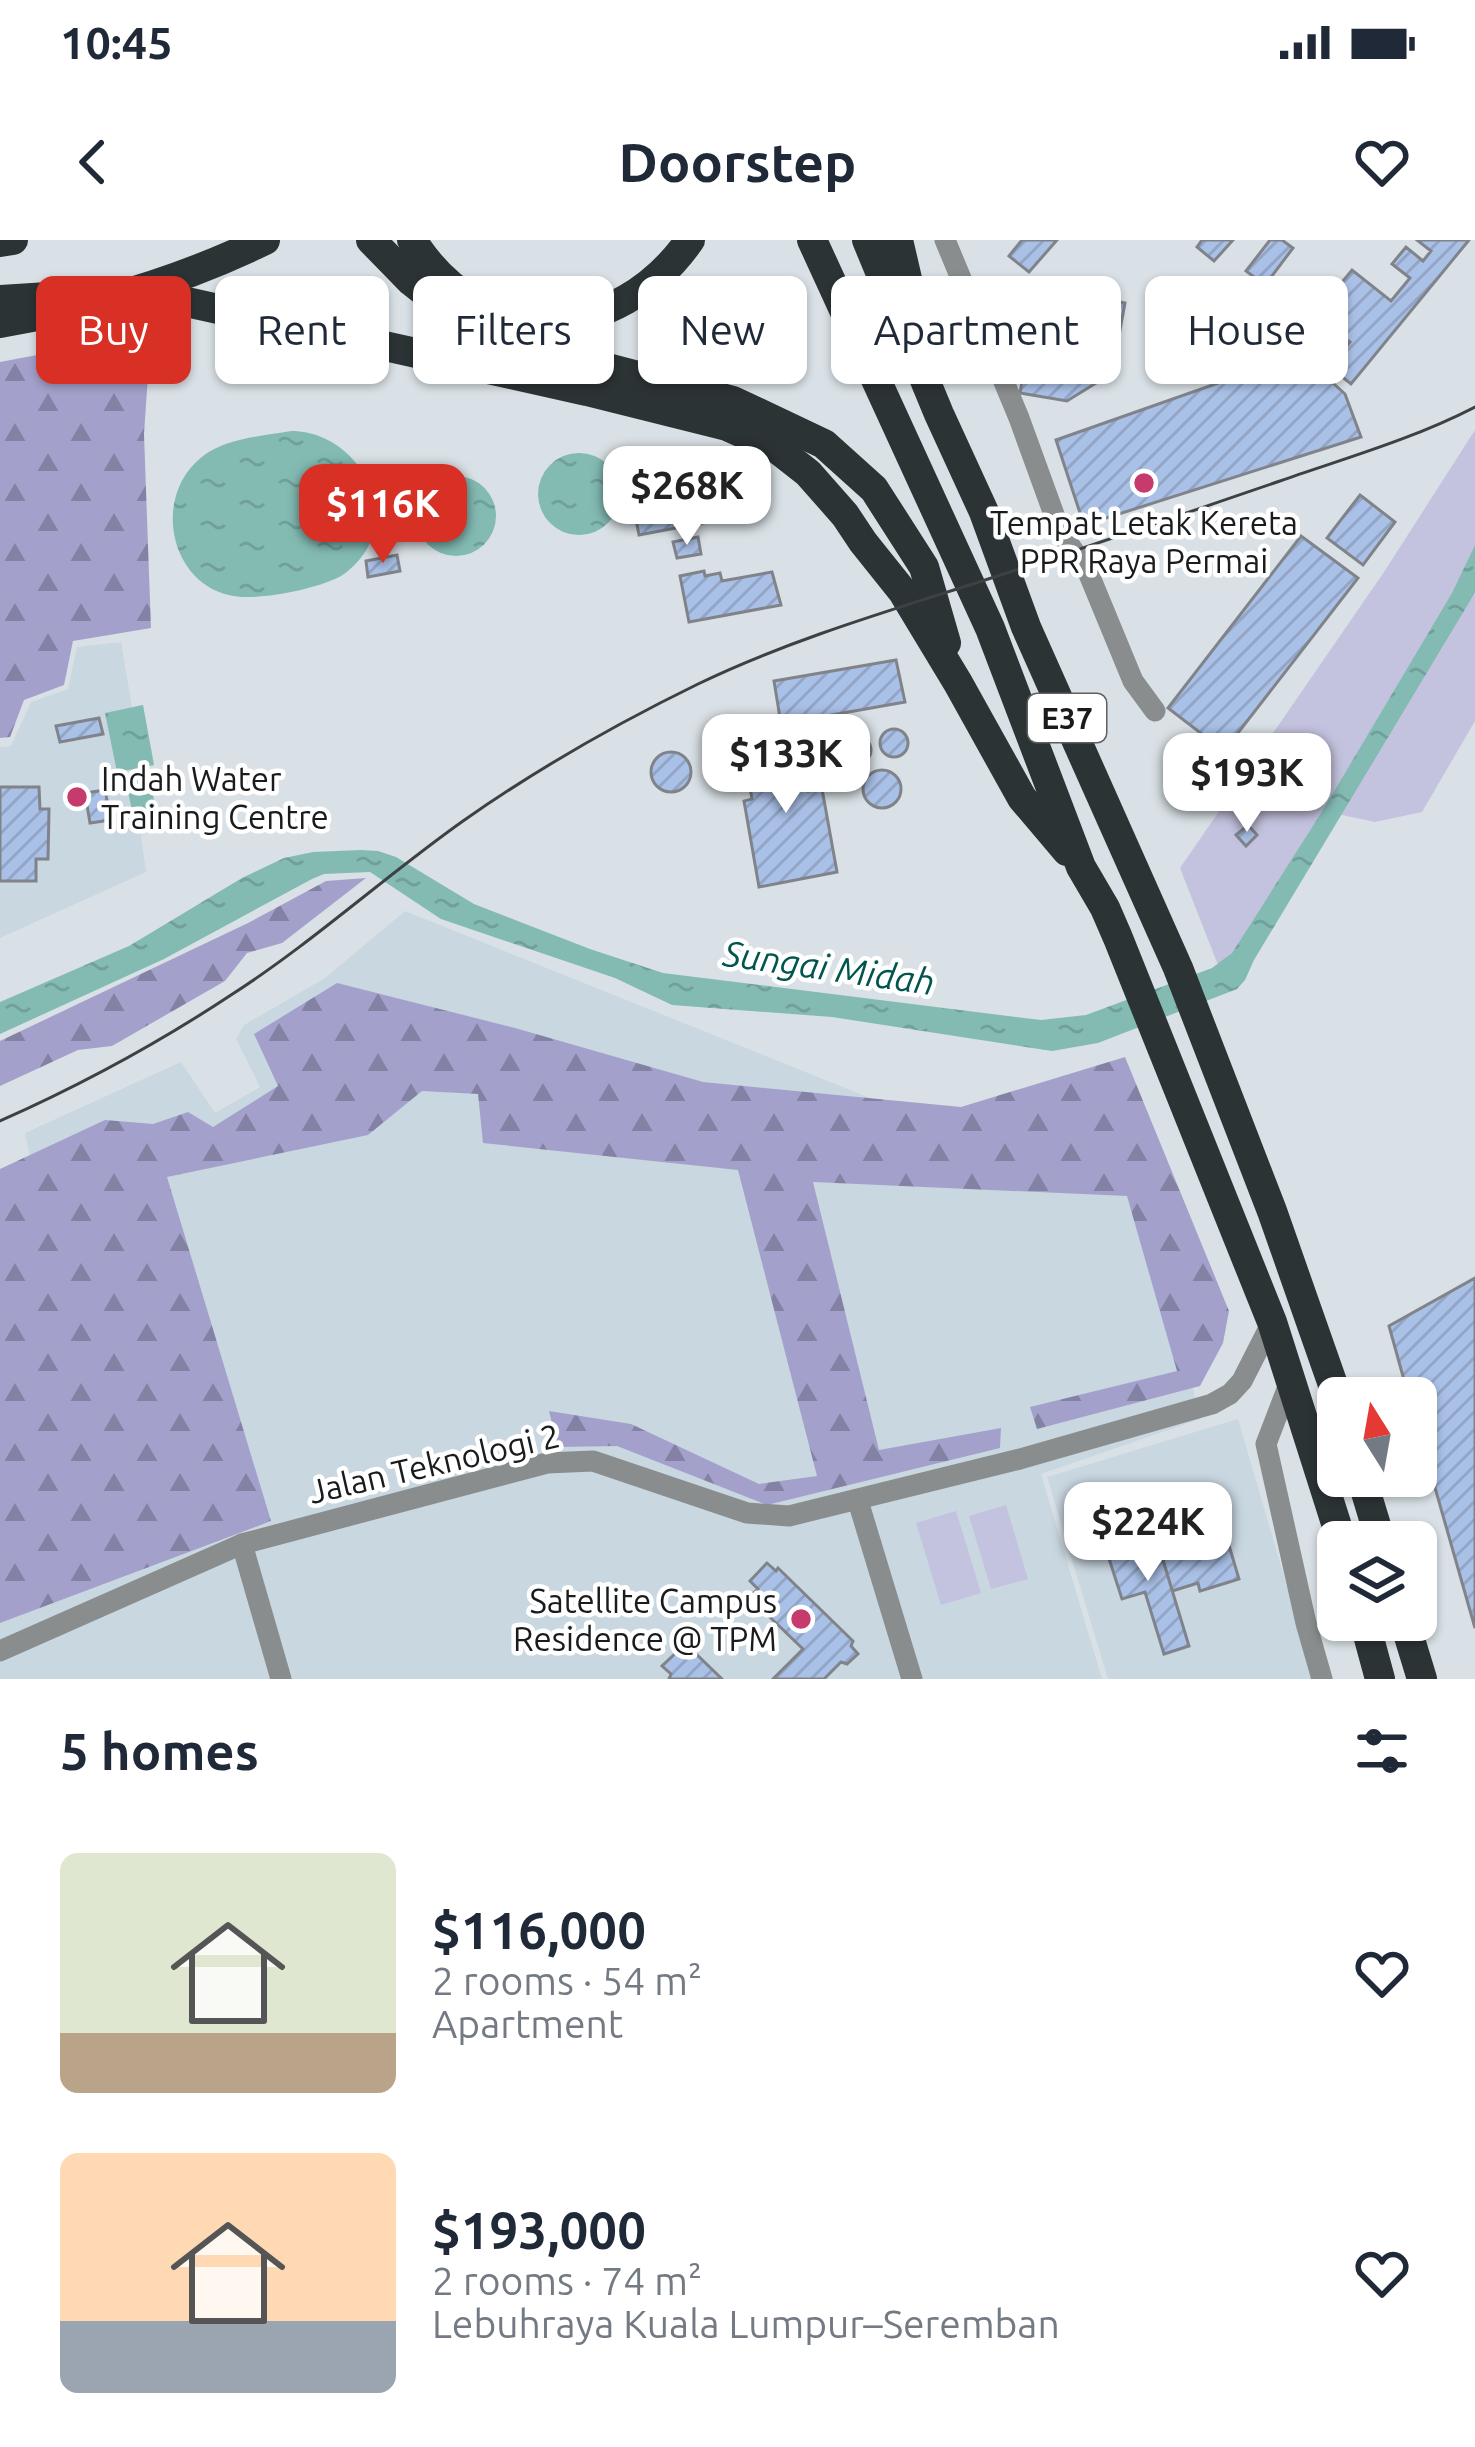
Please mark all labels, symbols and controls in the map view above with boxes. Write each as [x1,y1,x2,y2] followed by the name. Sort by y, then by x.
[60,17,173,68] text: 10:45
[60,129,126,195] icon: back
[1349,129,1415,195] icon: heart
[619,132,856,192] text: Doorstep
[36,276,191,384] chip: Buy
[215,276,389,384] chip: Rent
[413,276,614,384] chip: Filters
[638,276,807,384] chip: New
[831,276,1121,384] chip: Apartment
[1145,276,1348,384] chip: House
[603,446,771,548] pin: $268K
[630,463,744,506] text: $268K
[299,464,467,566] pin: $116K
[1131,470,1157,496] marker: Tempat Letak Kereta PPR Raya Permai
[326,481,440,524] text: $116K
[990,504,1298,579] place label: Tempat Letak Kereta PPR Raya Permai
[1028,694,1106,742] road number: E37
[702,714,870,816] pin: $133K
[729,731,843,774] text: $133K
[1163,733,1331,835] pin: $193K
[1190,750,1304,793] text: $193K
[101,760,329,835] place label: Indah Water Training Centre
[64,784,90,810] marker: Indah Water Training Centre
[720,932,937,1002] water label: Sungai Midah
[1317,1377,1437,1497] north arrow
[1317,1377,1437,1641] map controls
[305,1416,563,1510] street label: Jalan Teknologi 2
[1064,1482,1232,1584] pin: $224K
[1091,1499,1205,1542] text: $224K
[1317,1521,1437,1641] button: layers
[513,1582,777,1657] place label: Satellite Campus Residence @ TPM
[788,1606,814,1632] marker: Satellite Campus Residence @ TPM
[1349,1718,1415,1784] icon: filters
[60,1722,259,1780] text: 5 homes
[156,1901,300,2045] icon: home
[432,1901,646,1959] text: $116,000
[1349,1940,1415,2006] icon: heart
[432,1959,702,2002] text: 2 rooms · 54 m²
[432,2002,623,2045] text: Apartment
[156,2201,300,2345] icon: home
[432,2201,646,2259] text: $193,000
[1349,2240,1415,2306] icon: heart
[432,2259,702,2302] text: 2 rooms · 74 m²
[432,2302,1060,2345] text: Lebuhraya Kuala Lumpur–Seremban

